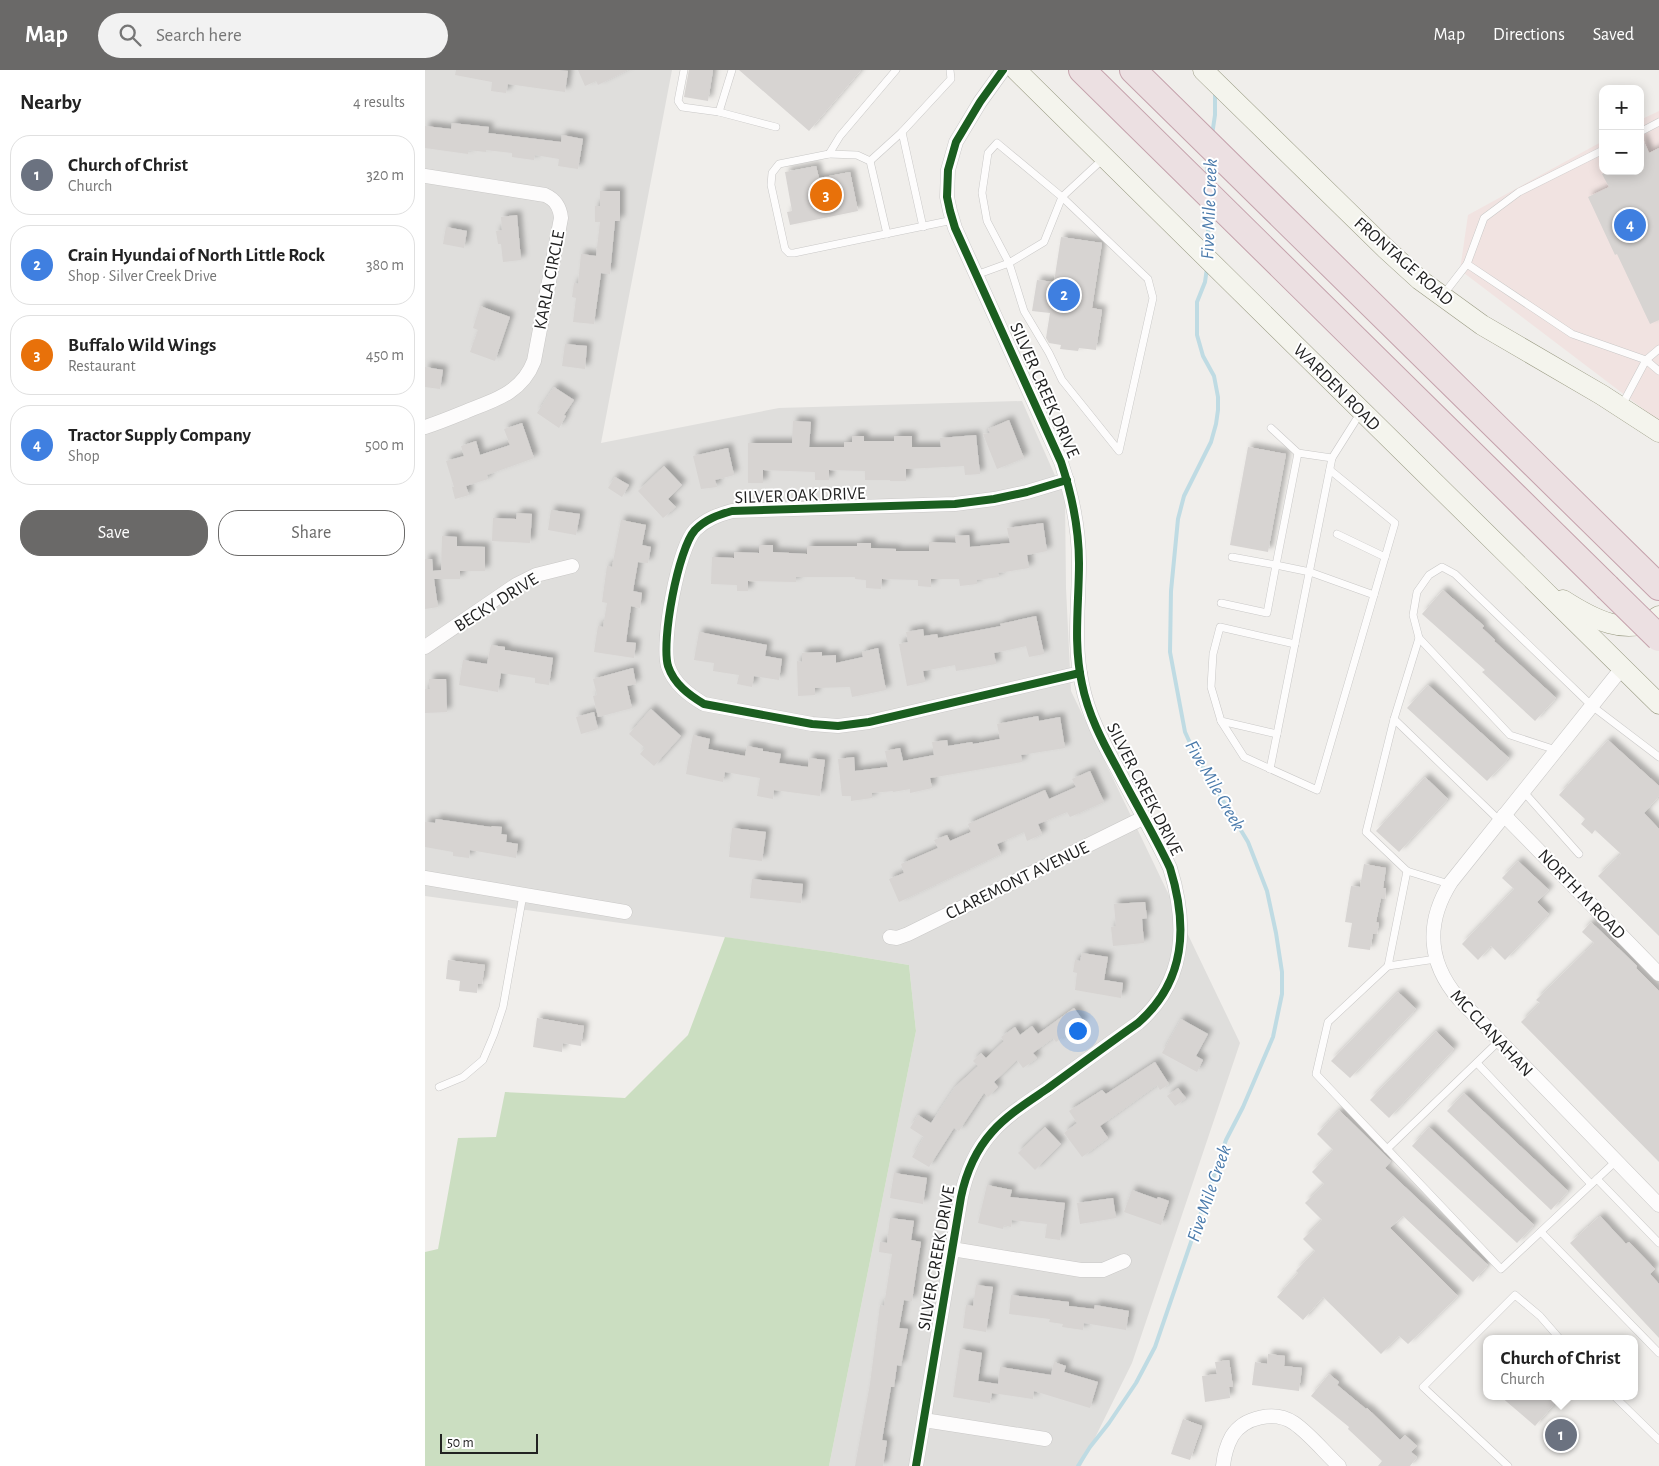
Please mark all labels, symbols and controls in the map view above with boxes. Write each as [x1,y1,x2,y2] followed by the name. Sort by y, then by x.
[98,13,448,58] search box
[116,21,144,49] icon: search
[25,23,68,47] text: Map
[156,26,242,45] text: Search here
[1434,26,1465,44] text: Map
[1493,26,1565,44] text: Directions
[1593,26,1634,44] text: Saved
[1599,85,1644,175] map controls
[1599,85,1644,130] button: +
[20,92,81,113] text: Nearby
[353,94,405,110] text: 4 results
[1599,130,1644,175] button: −
[68,156,188,175] text: Church of Christ
[1198,158,1221,260] water label: Five Mile Creek
[34,167,40,183] text: 1
[366,167,404,183] text: 320 m
[810,176,842,214] pin: 3
[68,178,112,194] text: Church
[1614,206,1646,244] pin: 4
[1350,214,1456,309] street label: FRONTAGE ROAD
[532,229,568,331] street label: KARLA CIRCLE
[68,246,325,265] text: Crain Hyundai of North Little Rock
[33,257,41,273] text: 2
[366,257,404,273] text: 380 m
[68,268,217,284] text: Shop · Silver Creek Drive
[1048,276,1080,314] pin: 2
[1006,320,1082,461] street label: SILVER CREEK DRIVE
[68,336,216,355] text: Buffalo Wild Wings
[1289,341,1383,435] street label: WARDEN ROAD
[34,347,40,363] text: 3
[366,347,404,363] text: 450 m
[68,358,136,374] text: Restaurant
[68,426,251,445] text: Tractor Supply Company
[33,437,41,453] text: 4
[365,437,404,453] text: 500 m
[68,448,100,464] text: Shop
[734,485,866,507] street label: SILVER OAK DRIVE
[20,510,208,556] button: Save
[218,510,405,556] button: Share
[452,570,542,636] street label: BECKY DRIVE
[1103,720,1185,859] street label: SILVER CREEK DRIVE
[1181,737,1248,834] water label: Five Mile Creek
[943,838,1092,923] street label: CLAREMONT AVENUE
[1534,846,1628,943] street label: NORTH M ROAD
[1447,987,1536,1081] street label: MC CLANAHAN
[1065,1018,1091,1044] your location
[1184,1142,1235,1244] water label: Five Mile Creek
[915,1184,959,1332] street label: SILVER CREEK DRIVE
[1483,1335,1638,1400] popup
[1500,1349,1621,1368] text: Church of Christ
[1500,1371,1545,1387] text: Church
[1545,1416,1577,1454] pin: 1
[440,1431,537,1454] scale bar
[447,1436,474,1450] text: 50 m

